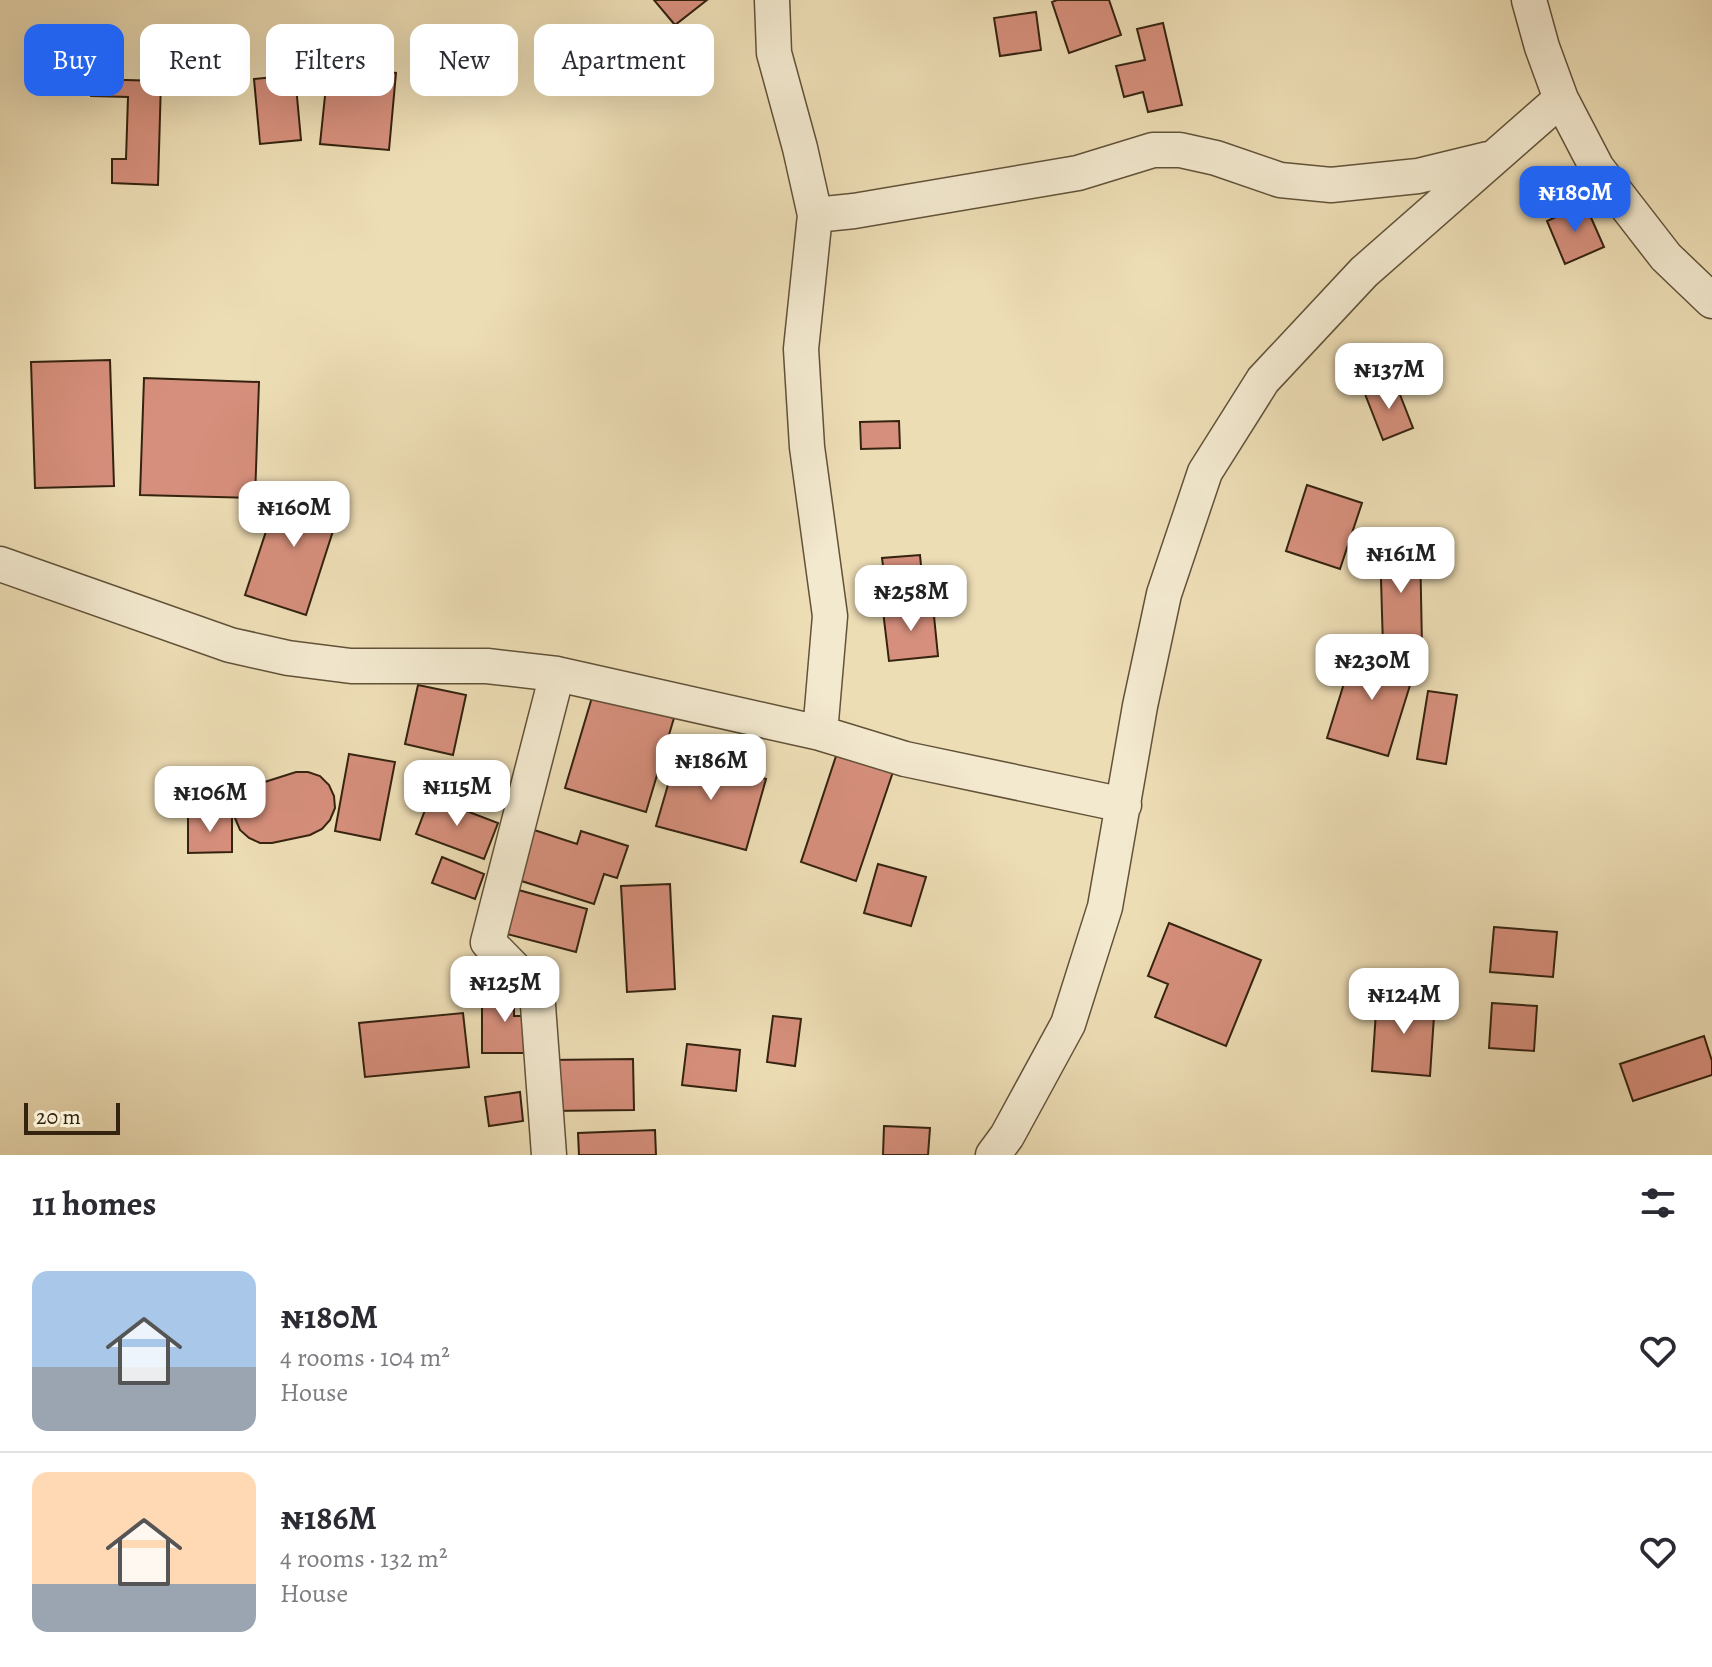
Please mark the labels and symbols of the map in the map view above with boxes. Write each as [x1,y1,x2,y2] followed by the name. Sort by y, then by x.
[1519,166,1631,234] pin: ₦180M
[1333,343,1445,411] pin: ₦137M
[238,481,350,549] pin: ₦160M
[1345,527,1457,595] pin: ₦161M
[855,565,967,633] pin: ₦258M
[1316,634,1428,702] pin: ₦230M
[655,734,767,802] pin: ₦186M
[401,760,513,828] pin: ₦115M
[154,766,266,834] pin: ₦106M
[449,956,561,1024] pin: ₦125M
[1348,968,1460,1036] pin: ₦124M
[24,1099,120,1135] scale bar

